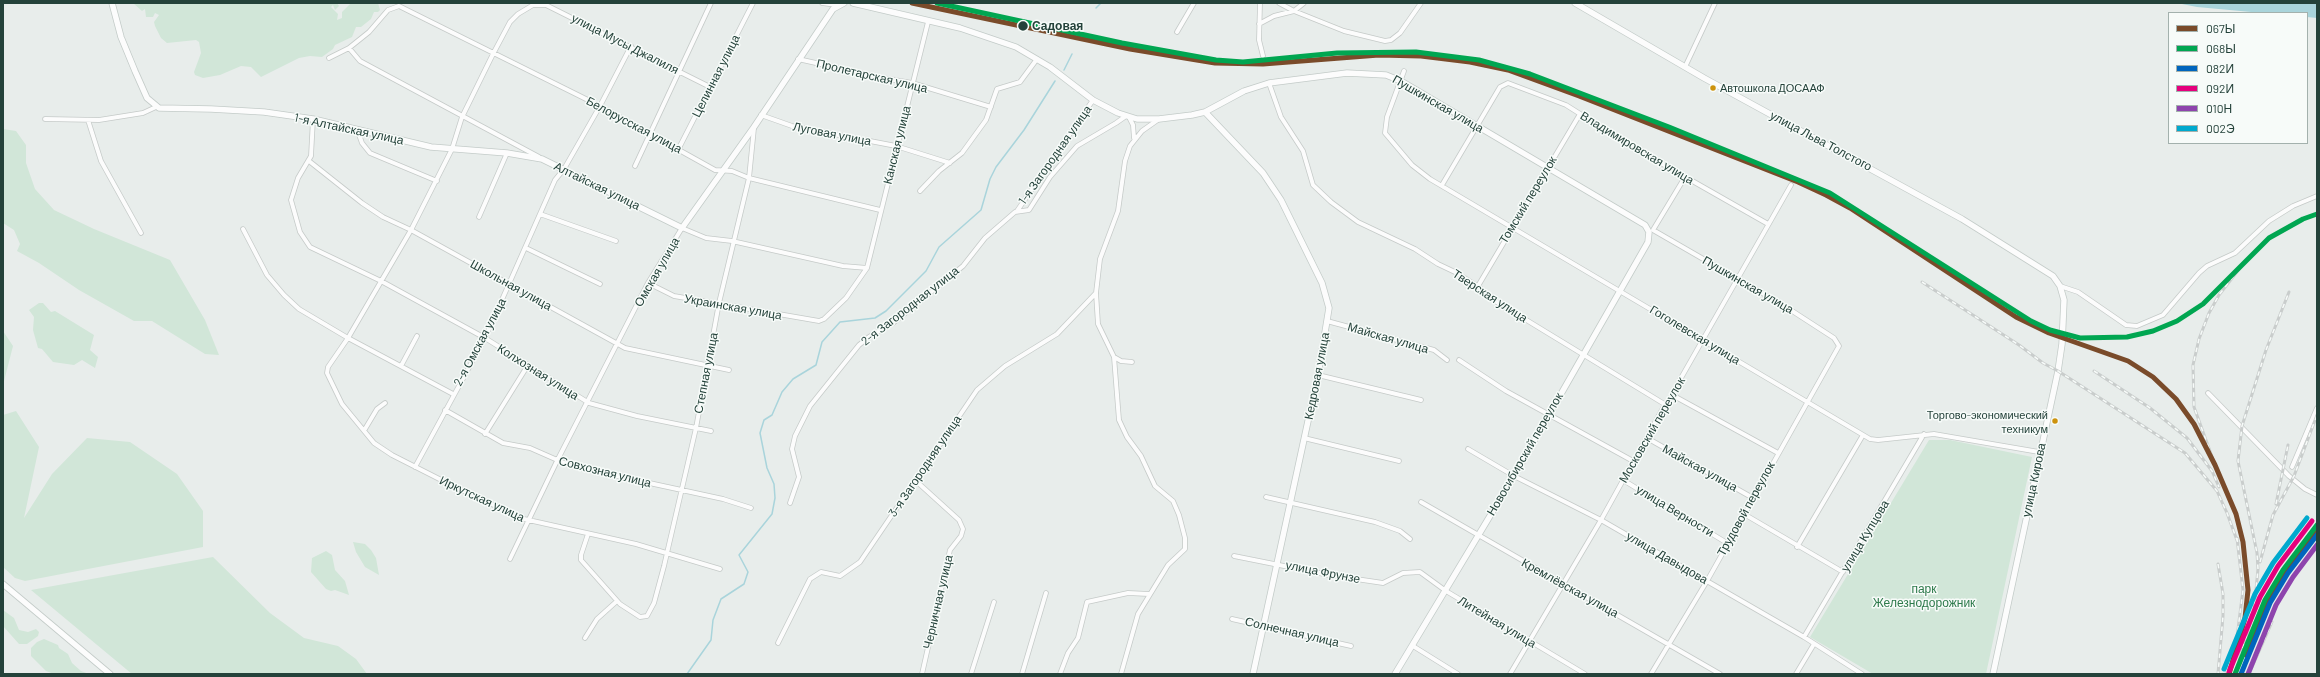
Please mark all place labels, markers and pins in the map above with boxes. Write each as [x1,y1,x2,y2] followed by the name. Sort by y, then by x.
[1016,19,1030,33] marker: Садовая
[1032,19,1083,33] place label: Садовая
[1720,81,1825,95] place label: Автошкола ДОСААФ
[1708,83,1718,93] marker: Автошкола ДОСААФ
[1927,408,2048,434] place label: Торгово-экономический техникум
[2050,416,2060,426] marker: Торгово-экономический техникум

